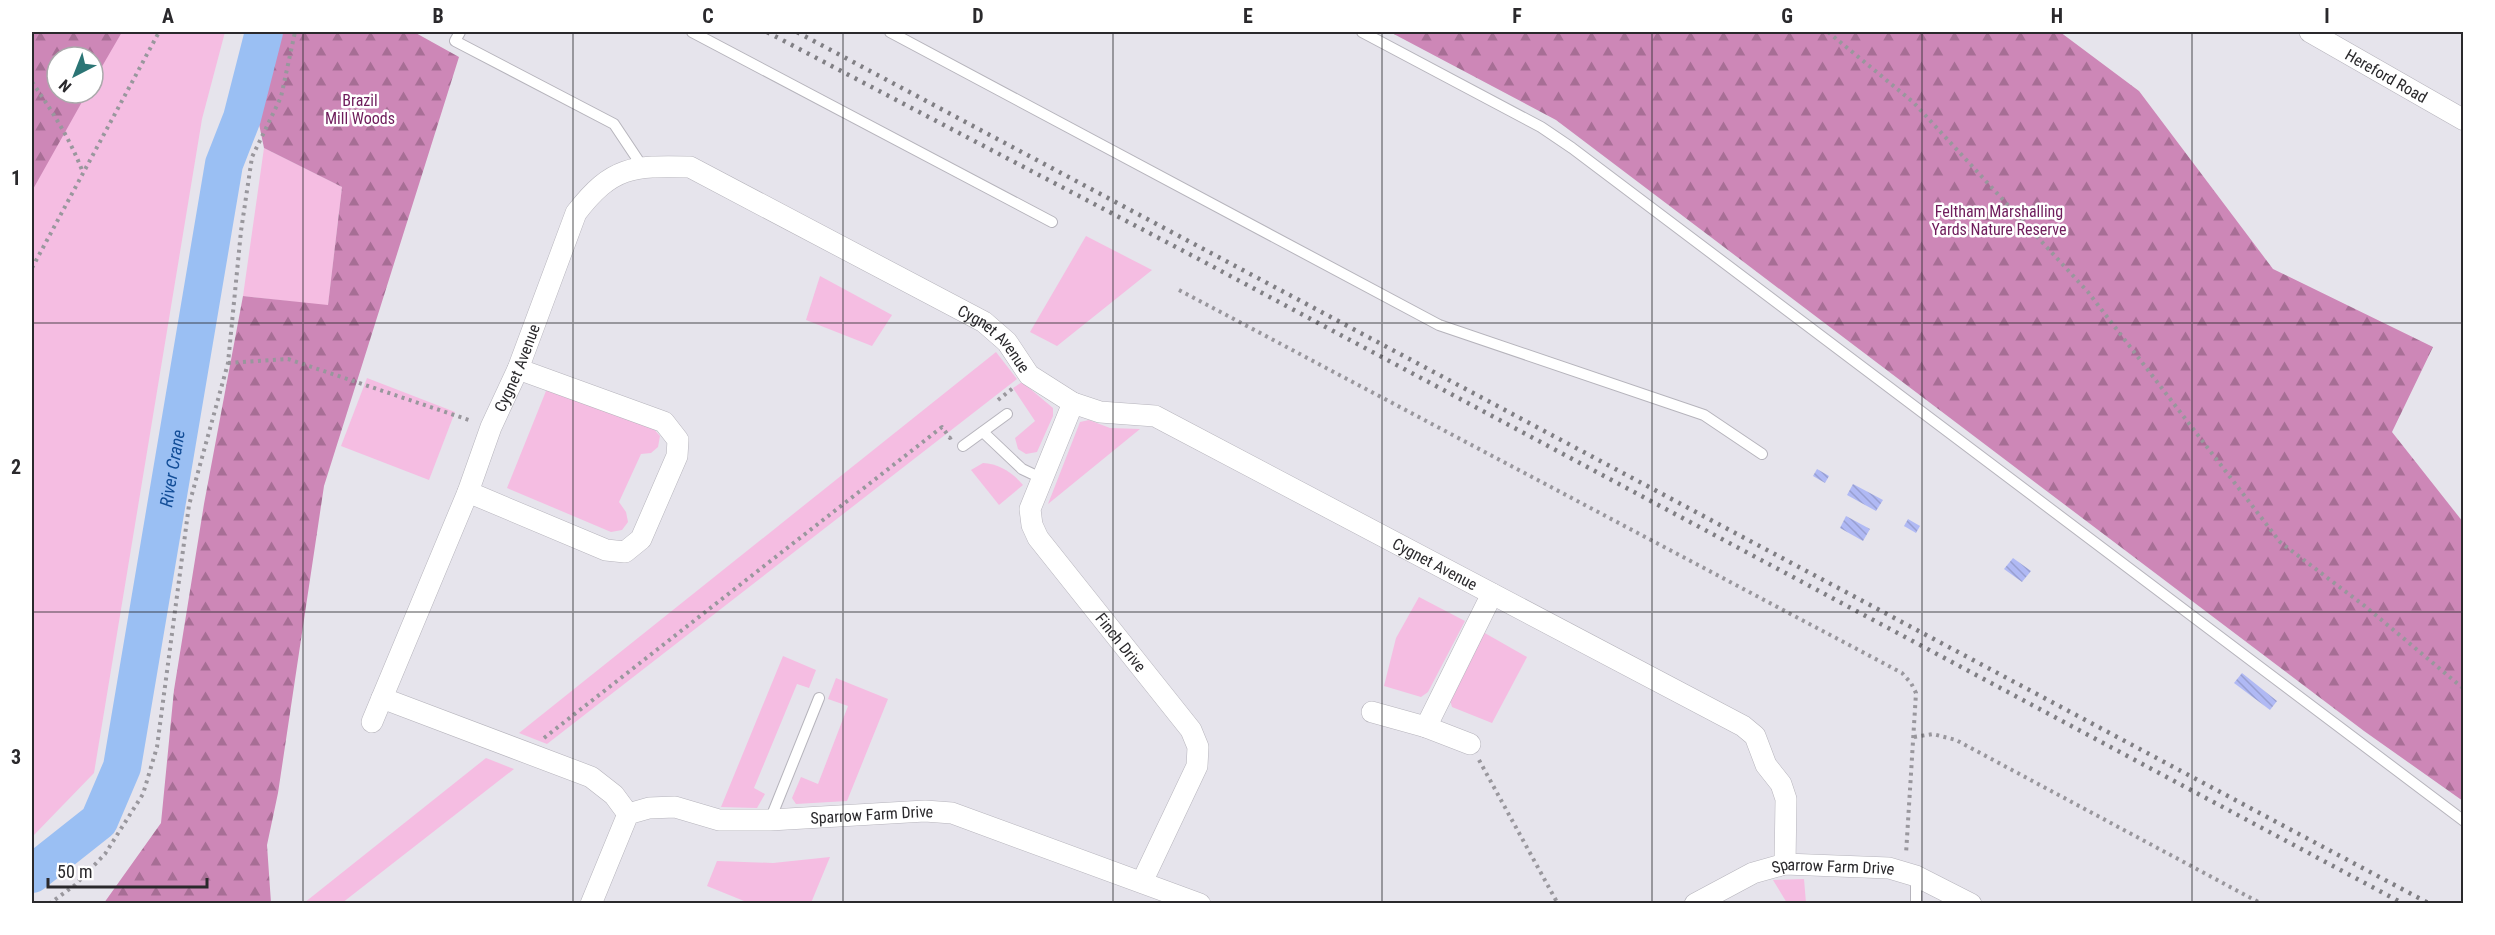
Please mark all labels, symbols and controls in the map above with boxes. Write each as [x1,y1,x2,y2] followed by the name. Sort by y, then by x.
[162,4,174,28] text: A
[432,4,444,28] text: B
[702,4,714,28] text: C
[972,4,984,28] text: D
[1243,4,1253,28] text: E
[1512,4,1522,28] text: F
[1781,4,1793,28] text: G
[2051,4,2063,28] text: H
[2324,4,2330,28] text: I
[45,45,105,105] north arrow
[2342,45,2430,107] street label: Hereford Road
[55,75,75,96] text: N
[325,91,395,128] park label: Brazil Mill Woods
[11,166,21,190] text: 1
[1931,202,2067,239] park label: Feltham Marshalling Yards Nature Reserve
[954,301,1034,376] street label: Cygnet Avenue
[490,322,544,415] street label: Cygnet Avenue
[155,428,189,509] water label: River Crane
[11,455,21,479] text: 2
[1389,534,1480,594] street label: Cygnet Avenue
[1091,609,1150,676] street label: Finch Drive
[11,745,21,769] text: 3
[810,802,934,828] street label: Sparrow Farm Drive
[48,851,207,889] scale bar
[1769,855,1897,879] street label: Sparrow Farm Drive
[57,861,92,882] text: 50 m

